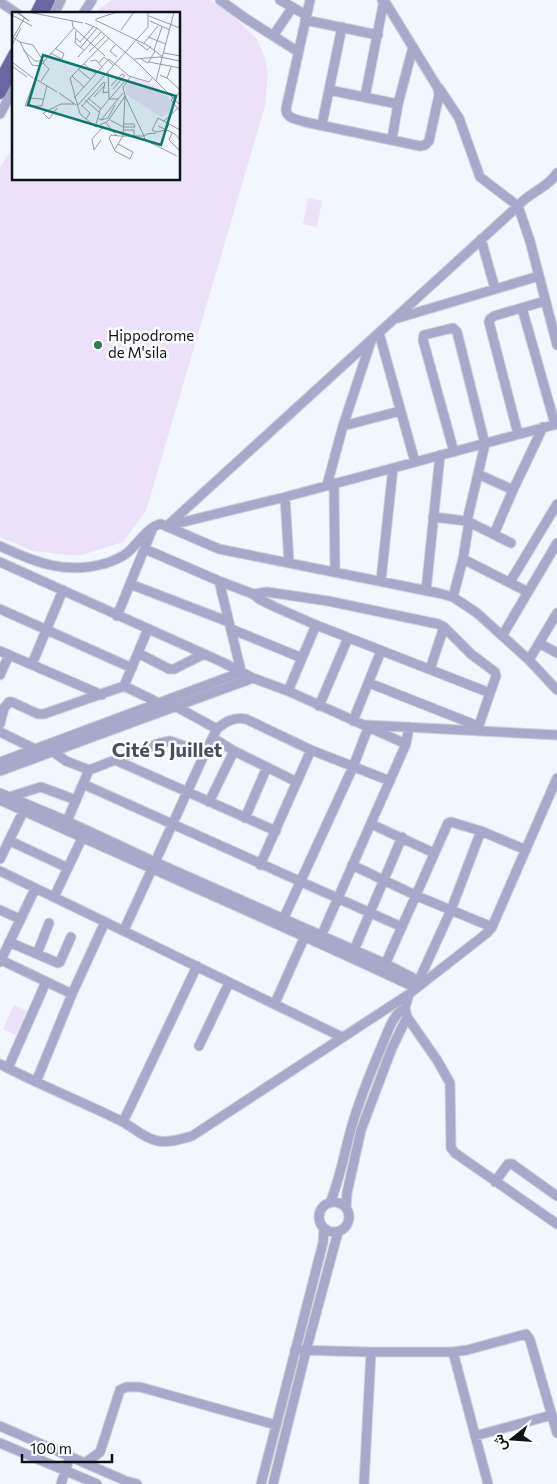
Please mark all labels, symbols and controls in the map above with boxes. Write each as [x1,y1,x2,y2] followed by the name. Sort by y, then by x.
[12,12,180,180] inset map
[108,326,194,361] place label: Hippodrome de M'sila
[92,339,104,351] marker: Hippodrome de M'sila
[112,737,222,761] district label: Cité 5 Juillet
[487,1414,537,1464] north arrow
[22,1432,112,1464] scale bar
[488,1432,511,1453] text: ش
[30,1439,72,1457] text: 100 m

